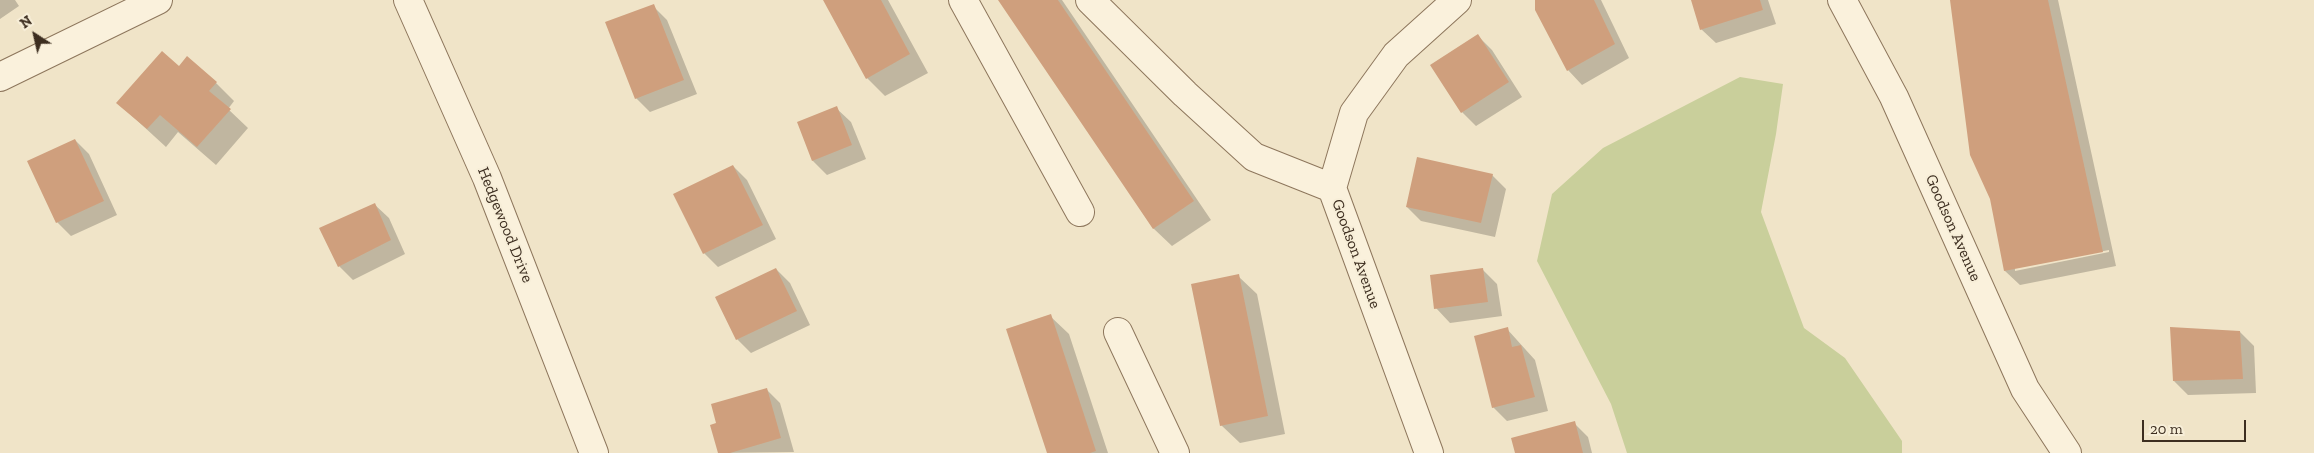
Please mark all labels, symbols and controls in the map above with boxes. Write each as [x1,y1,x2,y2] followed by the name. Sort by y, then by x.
[10,10,60,60] north arrow
[17,12,35,32] text: N
[473,165,537,285] street label: Hedgewood Drive
[1921,172,1985,284] street label: Goodson Avenue
[1327,197,1385,311] street label: Goodson Avenue
[2144,410,2248,442] scale bar
[2150,420,2183,438] text: 20 m

